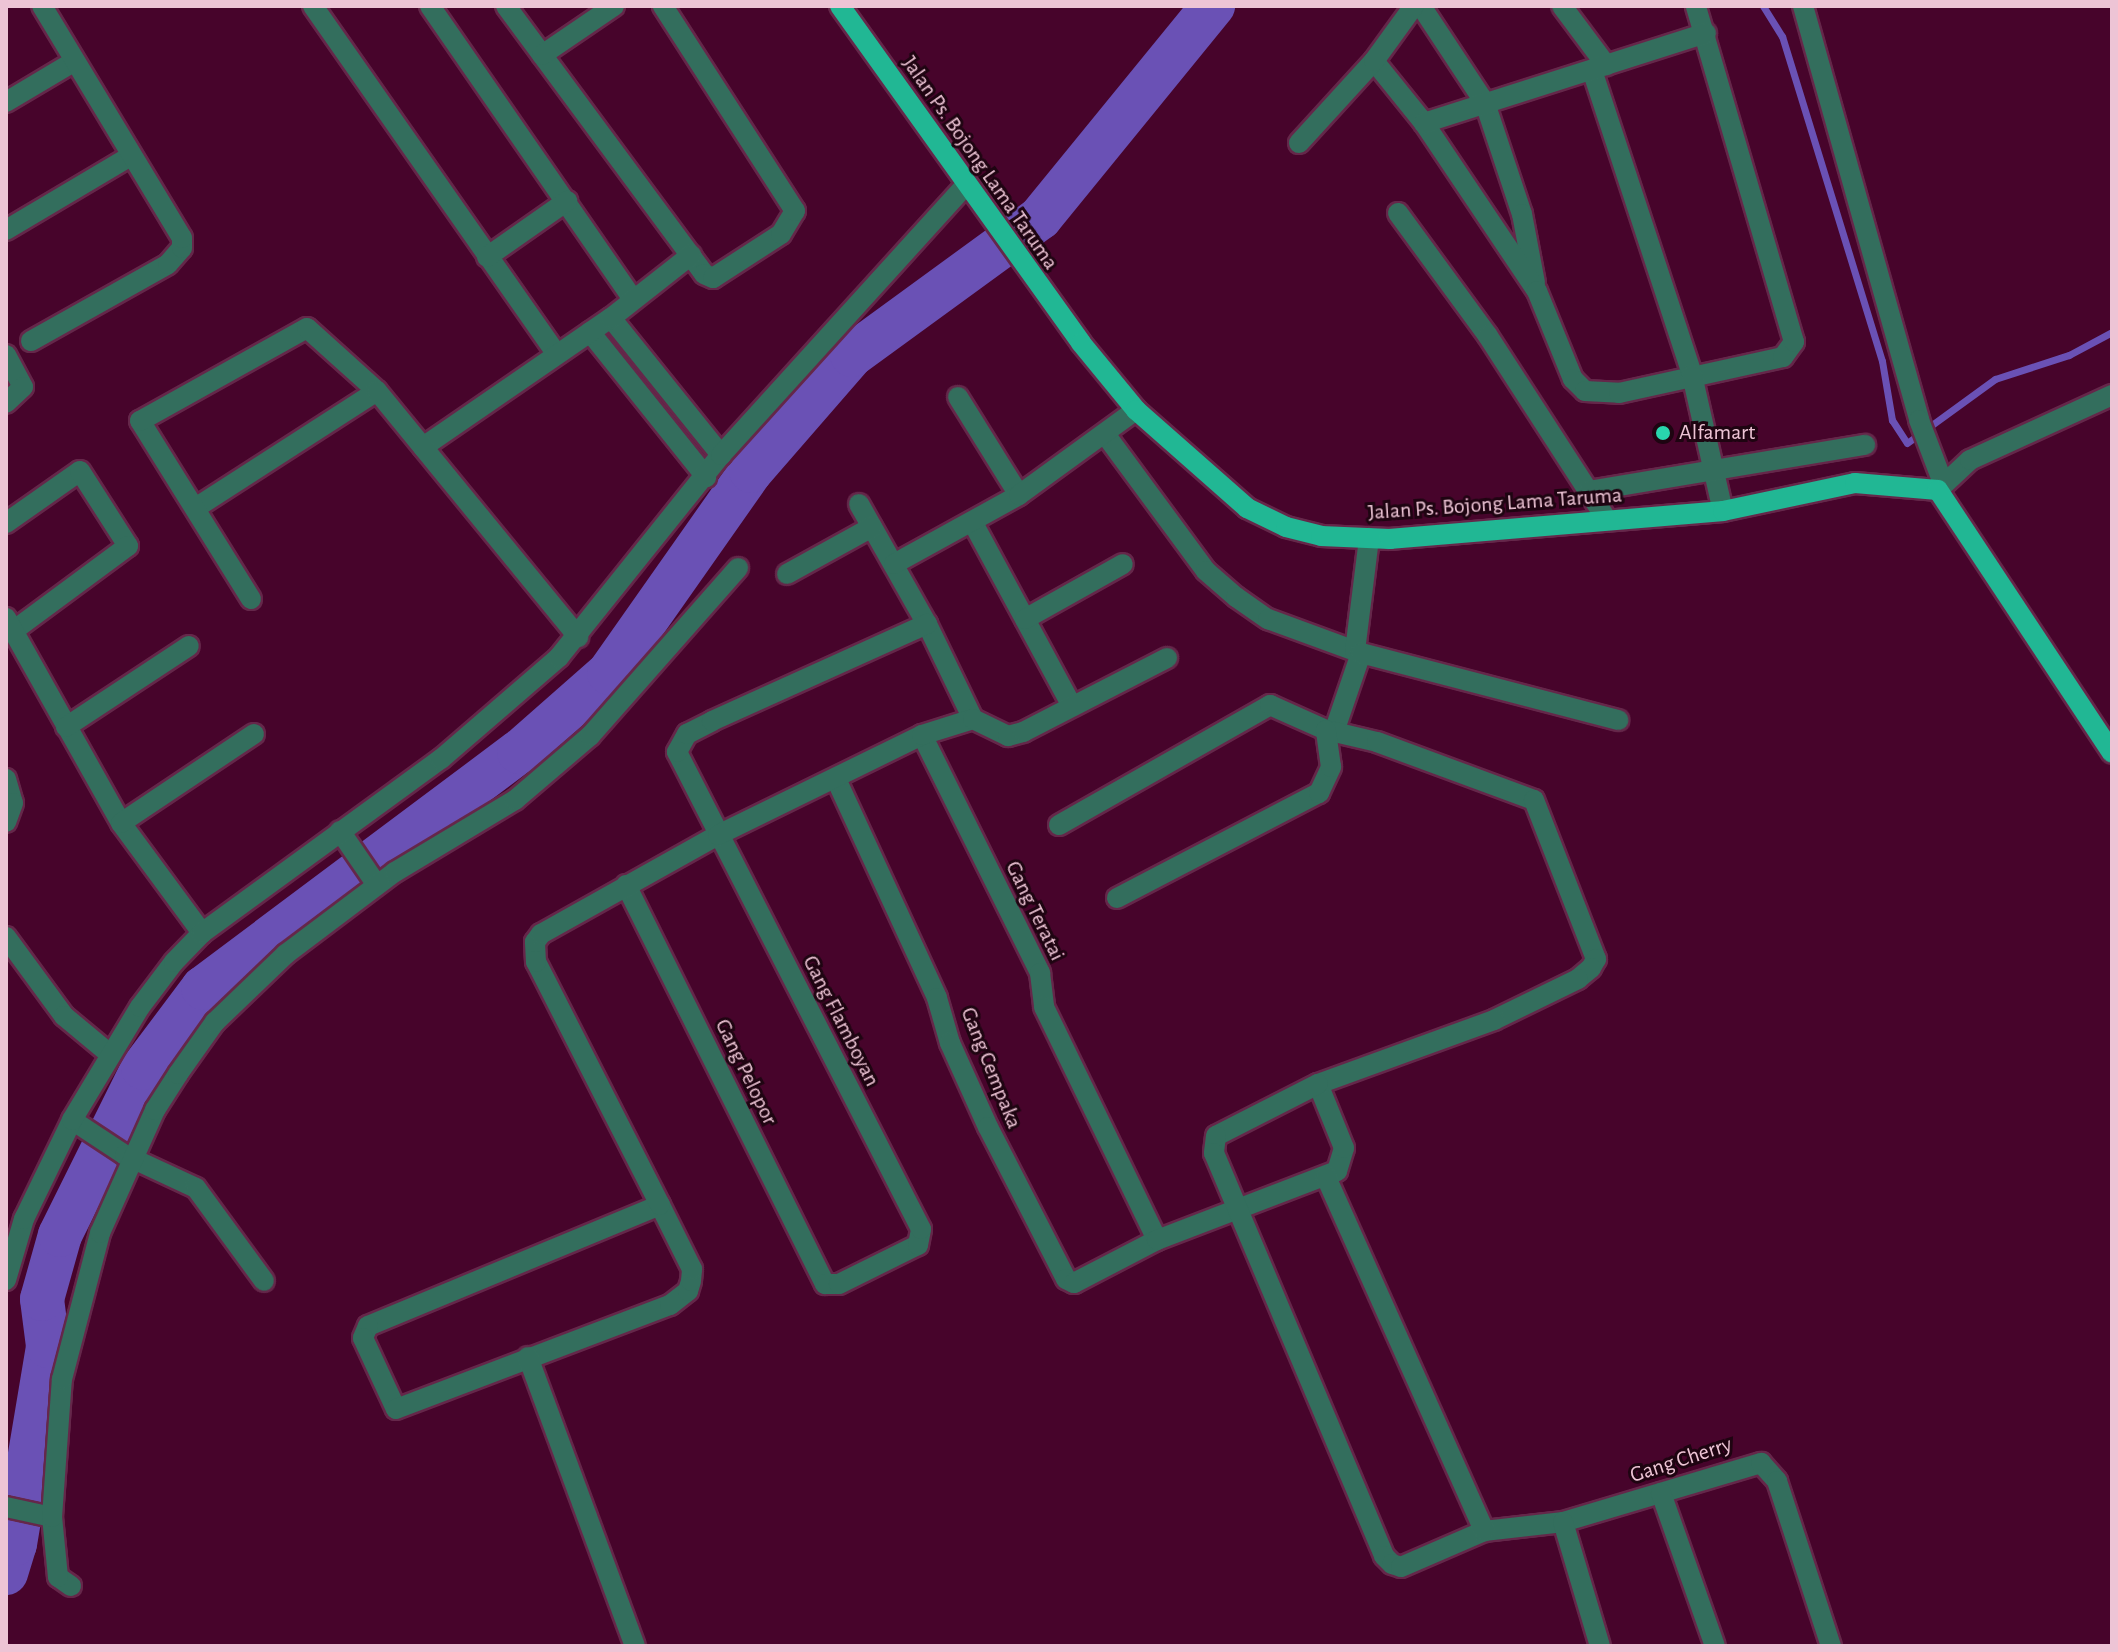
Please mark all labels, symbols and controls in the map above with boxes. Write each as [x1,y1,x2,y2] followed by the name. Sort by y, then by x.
[896,51,1064,275] street label: Jalan Ps. Bojong Lama Taruma
[1679,420,1755,446] place label: Alfamart
[1654,424,1672,442] marker: Alfamart
[1367,482,1623,526] street label: Jalan Ps. Bojong Lama Taruma
[1000,857,1070,965] street label: Gang Teratai
[797,951,885,1091] street label: Gang Flamboyan
[955,1003,1027,1133] street label: Gang Cempaka
[709,1015,783,1129] street label: Gang Pelopor
[1627,1431,1735,1489] street label: Gang Cherry

